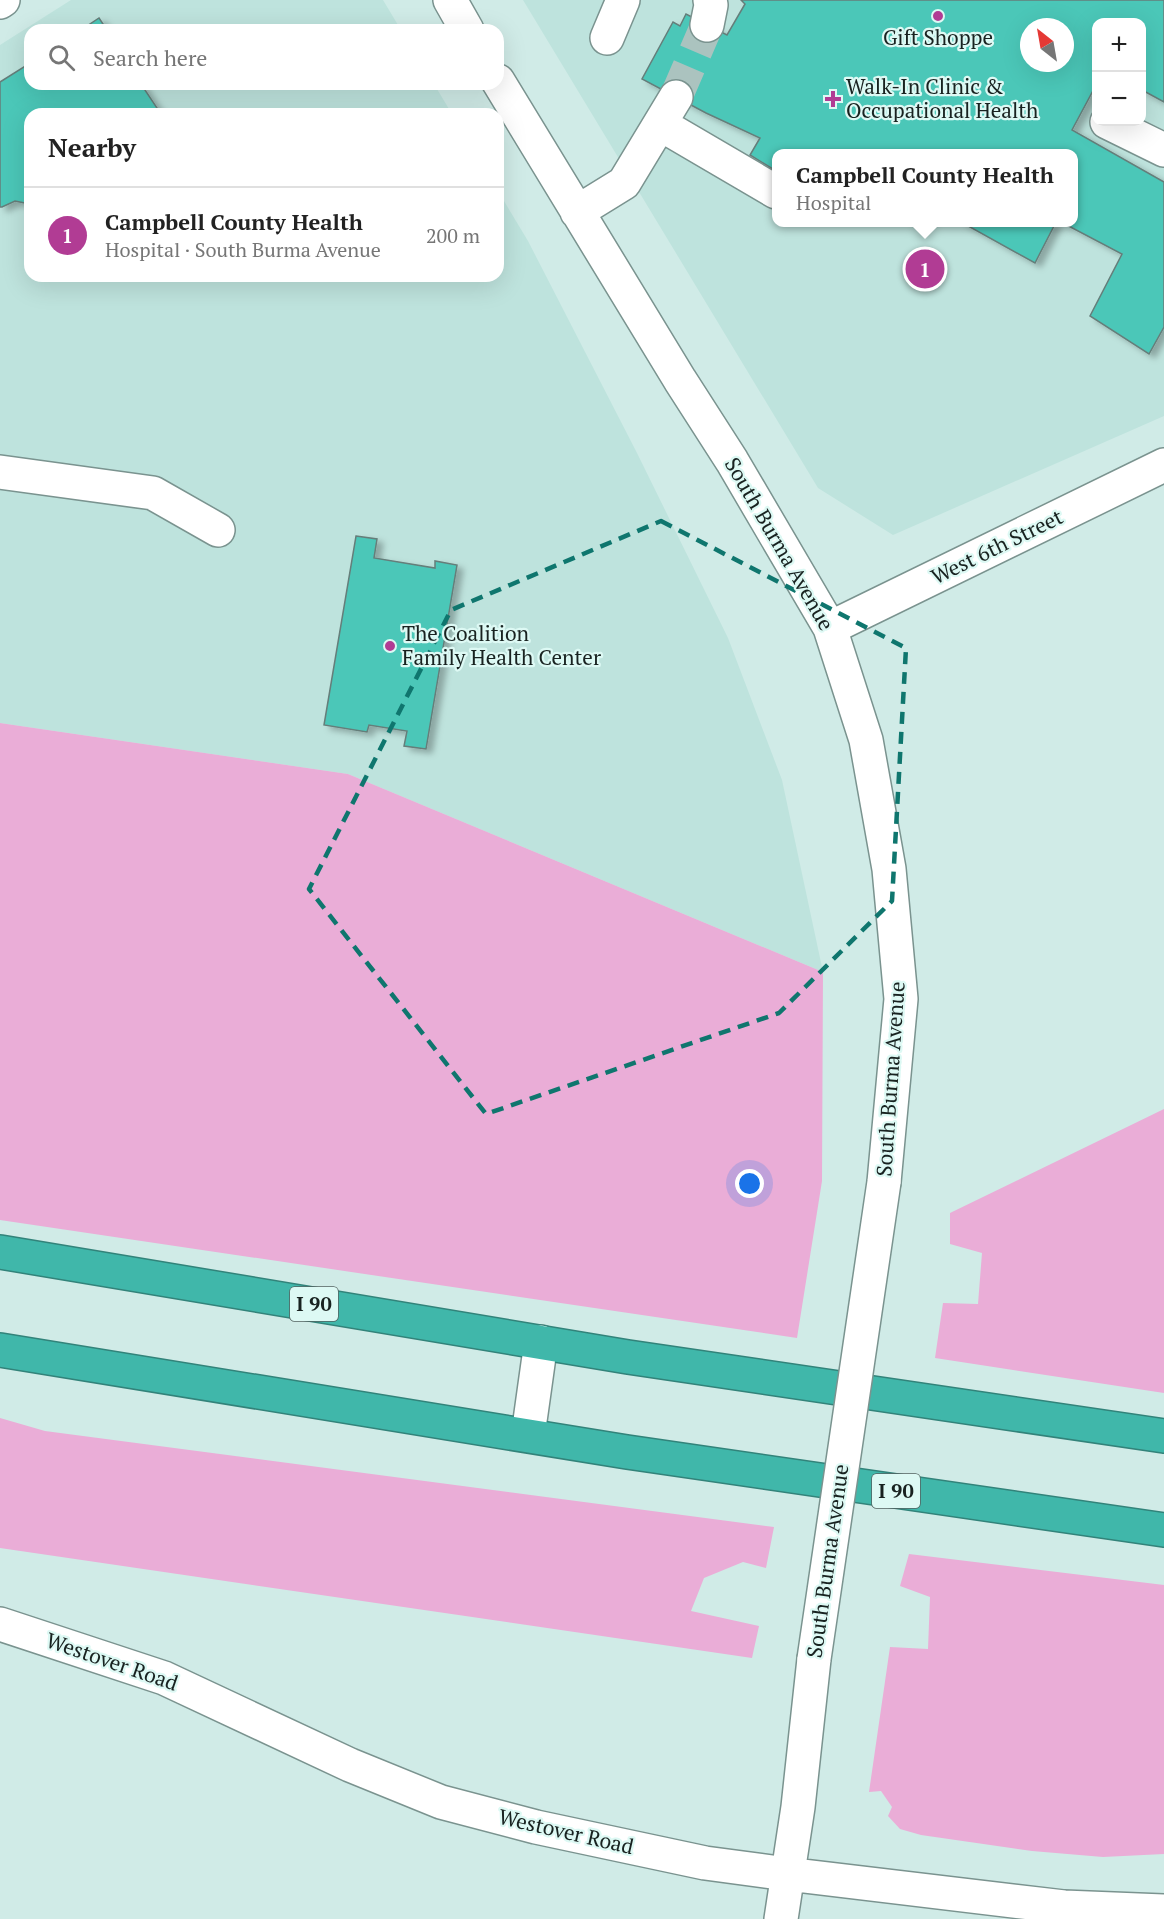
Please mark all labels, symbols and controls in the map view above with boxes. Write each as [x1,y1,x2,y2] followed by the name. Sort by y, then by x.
[931,9,945,23] marker: Gift Shoppe
[1020,18,1074,72] north arrow
[1092,18,1146,126] map controls
[1092,18,1146,72] button: +
[883,23,993,51] place label: Gift Shoppe
[24,24,504,90] search box
[45,41,78,74] icon: search
[93,43,207,72] text: Search here
[846,72,1038,124] place label: Walk-In Clinic & Occupational Health
[1092,72,1146,126] button: −
[824,90,842,108] marker: Walk-In Clinic & Occupational Health
[48,130,136,164] text: Nearby
[772,149,1078,227] popup
[796,160,1054,189] text: Campbell County Health
[796,189,871,216] text: Hospital
[105,207,363,236] text: Campbell County Health
[62,222,73,249] text: 1
[426,222,480,249] text: 200 m
[105,236,381,263] text: Hospital · South Burma Avenue
[906,246,944,292] pin: 1
[719,452,841,635] street label: South Burma Avenue
[926,502,1067,590] street label: West 6th Street
[402,619,601,671] place label: The Coalition Family Health Center
[383,639,397,653] marker: The Coalition Family Health Center
[869,981,911,1177] street label: South Burma Avenue
[735,1169,764,1198] your location
[290,1287,338,1321] road number: I 90
[800,1462,854,1660] street label: South Burma Avenue
[872,1474,920,1508] road number: I 90
[43,1625,182,1697] street label: Westover Road
[496,1802,637,1860] street label: Westover Road

